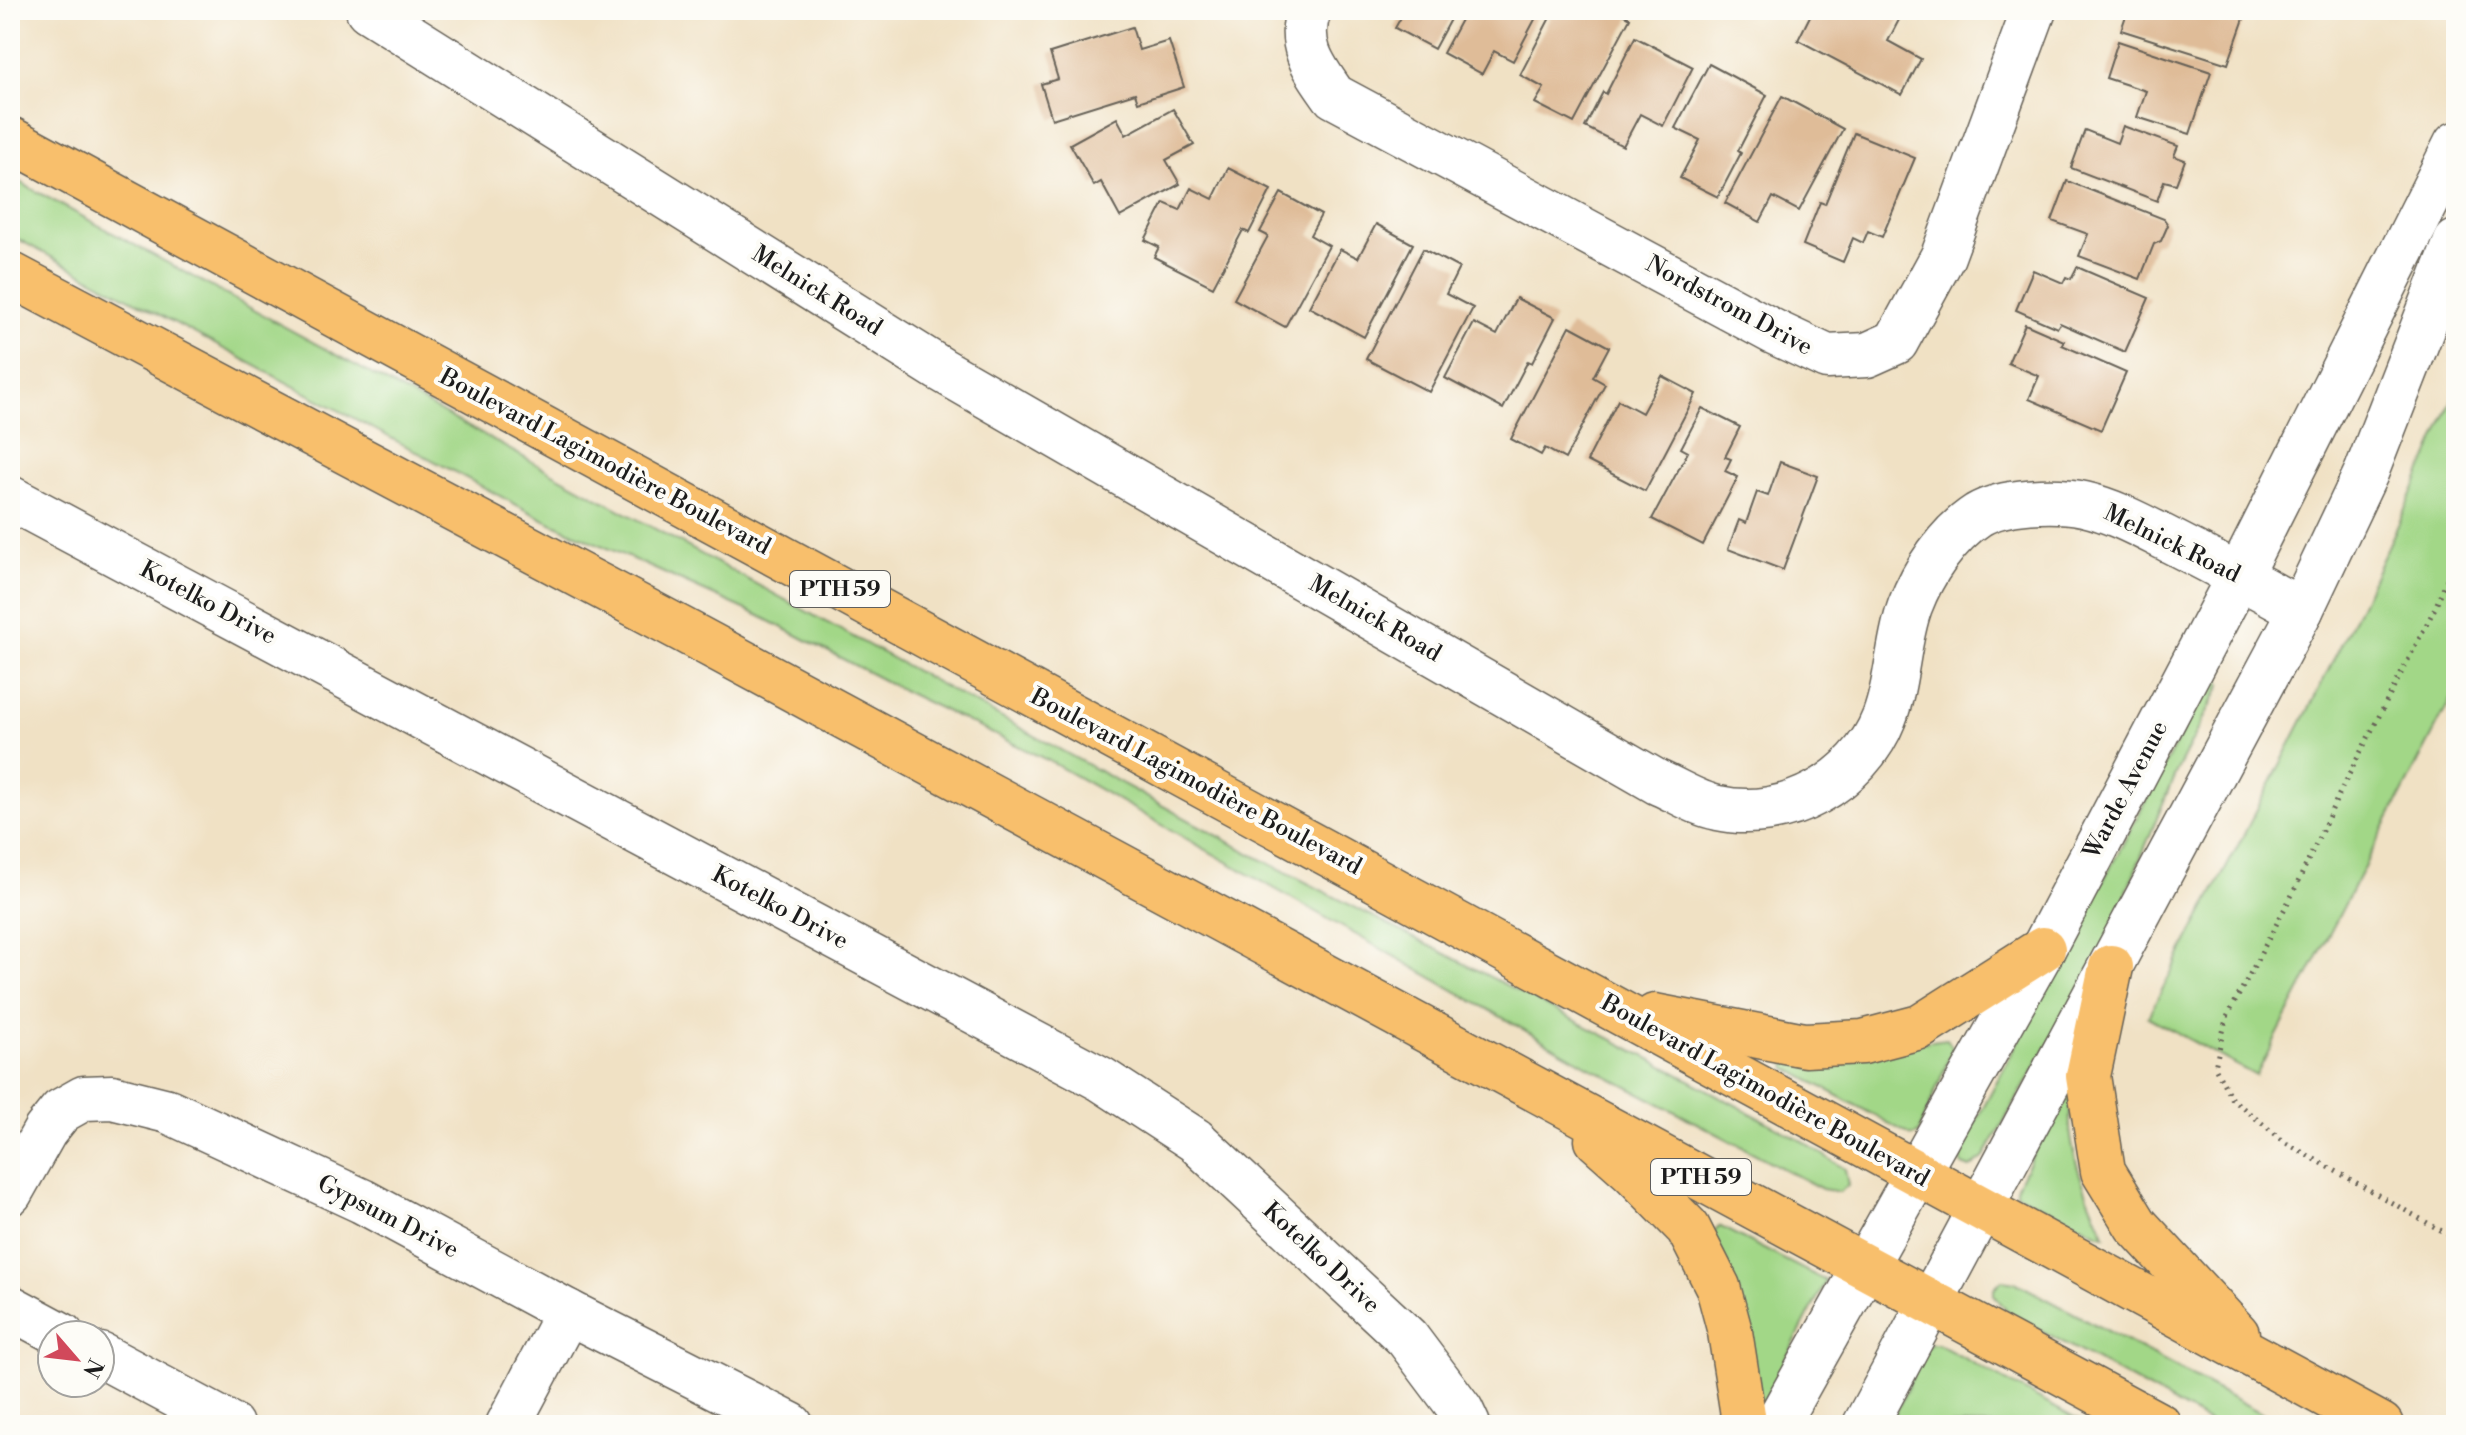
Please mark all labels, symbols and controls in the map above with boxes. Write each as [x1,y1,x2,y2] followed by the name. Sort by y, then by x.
[746,239,888,343] street label: Melnick Road
[1640,249,1818,363] street label: Nordstrom Drive
[433,361,776,562] street label: Boulevard Lagimodière Boulevard
[2099,498,2245,590] street label: Melnick Road
[135,555,281,651] street label: Kotelko Drive
[1303,569,1447,669] street label: Melnick Road
[790,571,890,607] road number: PTH 59
[1024,681,1367,882] street label: Boulevard Lagimodière Boulevard
[2077,716,2175,865] street label: Warde Avenue
[707,860,853,956] street label: Kotelko Drive
[1595,988,1935,1194] street label: Boulevard Lagimodière Boulevard
[1651,1159,1751,1195] road number: PTH 59
[312,1169,464,1265] street label: Gypsum Drive
[1256,1196,1386,1320] street label: Kotelko Drive
[36,1319,116,1399] north arrow
[76,1354,108,1382] text: N

